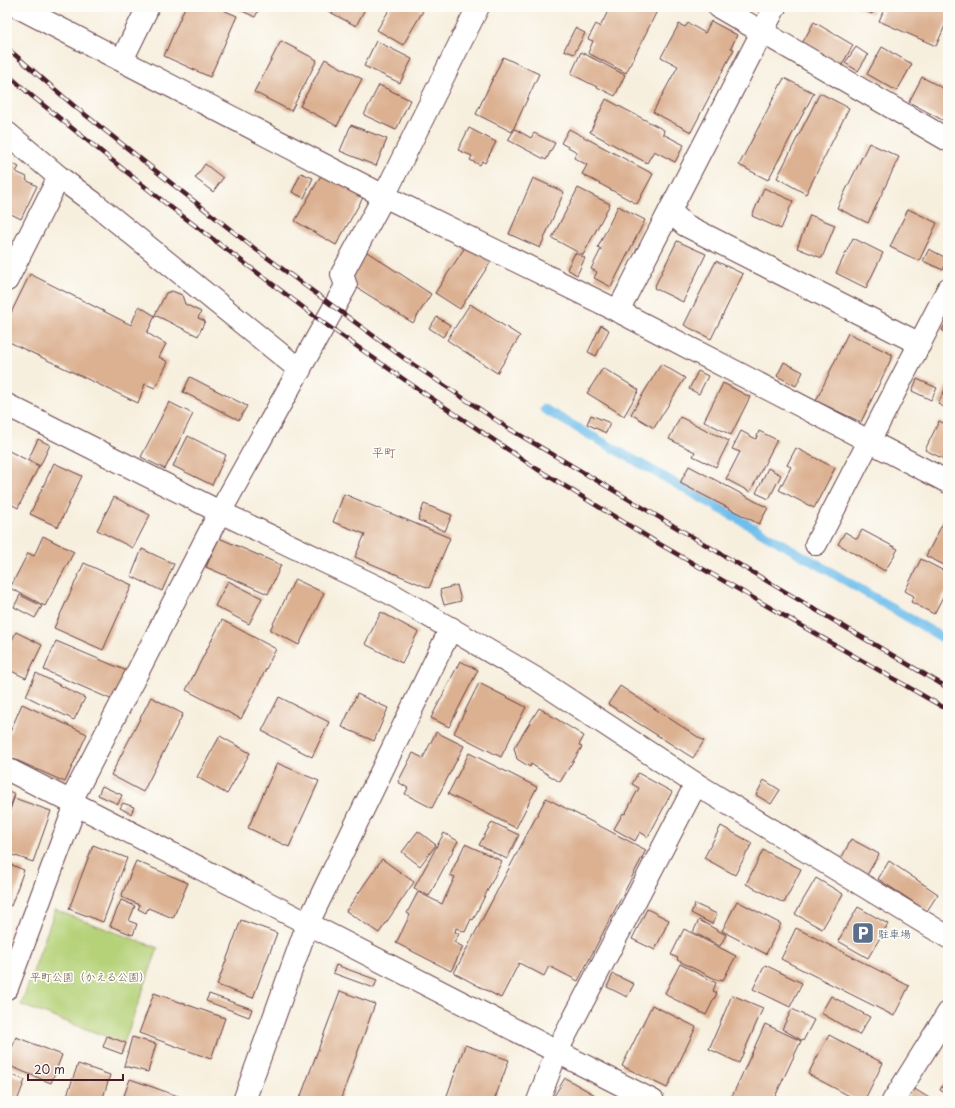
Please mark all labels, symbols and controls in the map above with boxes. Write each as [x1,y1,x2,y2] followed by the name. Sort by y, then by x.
[372,443,396,461] district label: 平町
[850,920,876,946] parking icon: 駐車場
[878,925,911,942] place label: 駐車場
[30,968,150,985] park label: 平町公園（かえる公園）
[28,1056,123,1082] scale bar
[34,1060,65,1078] text: 20 m

